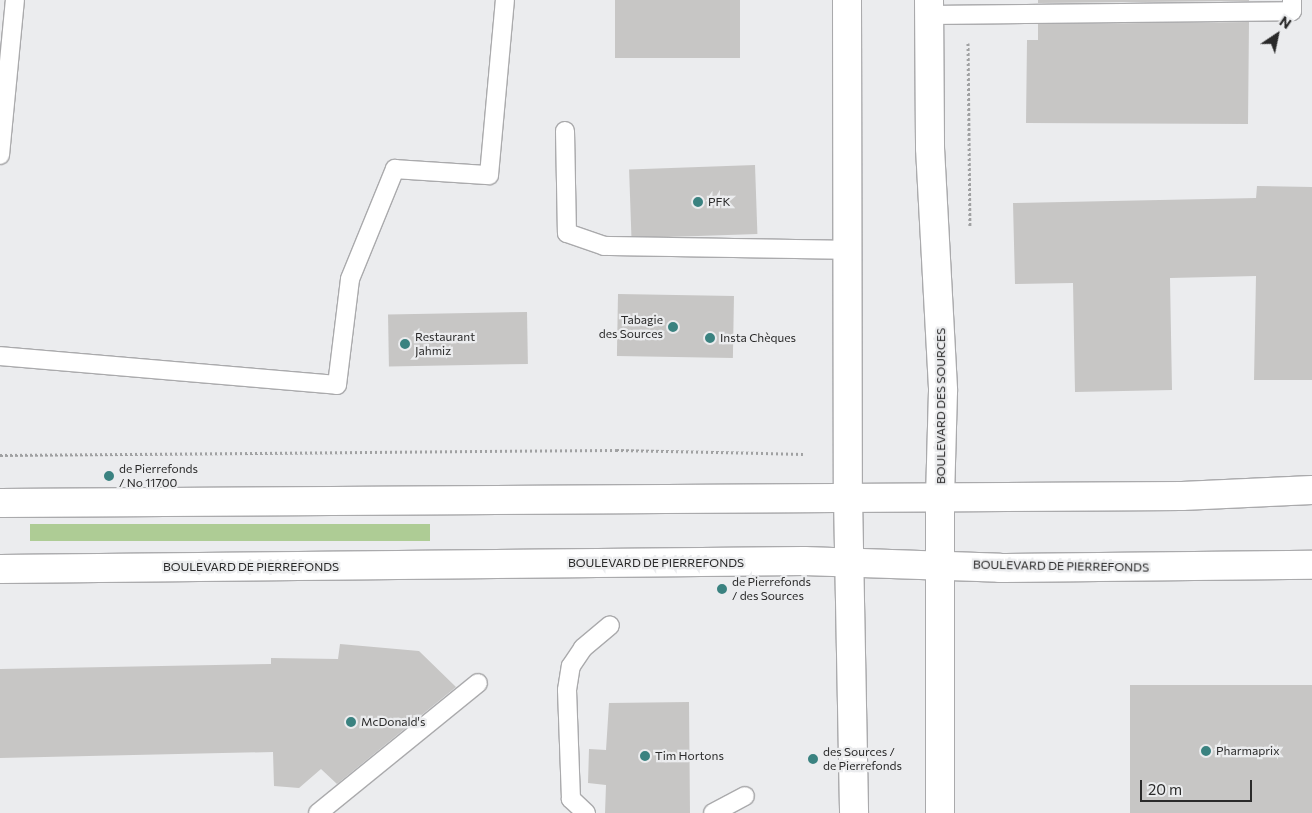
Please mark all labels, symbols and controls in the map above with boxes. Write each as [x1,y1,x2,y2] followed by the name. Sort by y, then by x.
[1252,10,1302,60] north arrow
[1277,12,1295,32] text: N
[708,195,730,209] place label: PFK
[692,196,704,208] marker: PFK
[599,313,663,341] place label: Tabagie des Sources
[667,321,679,333] marker: Tabagie des Sources
[934,328,948,484] street label: BOULEVARD DES SOURCES
[415,330,475,358] place label: Restaurant Jahmiz
[720,331,796,345] place label: Insta Chèques
[704,332,716,344] marker: Insta Chèques
[399,338,411,350] marker: Restaurant Jahmiz
[119,462,198,490] place label: de Pierrefonds / No 11700
[103,470,115,482] marker: de Pierrefonds / No 11700
[568,556,744,570] street label: BOULEVARD DE PIERREFONDS
[973,557,1149,575] street label: BOULEVARD DE PIERREFONDS
[163,560,339,574] street label: BOULEVARD DE PIERREFONDS
[732,575,811,603] place label: de Pierrefonds / des Sources
[716,583,728,595] marker: de Pierrefonds / des Sources
[361,715,425,729] place label: McDonald's
[345,716,357,728] marker: McDonald's
[1216,744,1280,758] place label: Pharmaprix
[823,745,902,773] place label: des Sources / de Pierrefonds
[1200,745,1212,757] marker: Pharmaprix
[655,749,724,763] place label: Tim Hortons
[639,750,651,762] marker: Tim Hortons
[807,753,819,765] marker: des Sources / de Pierrefonds
[1142,770,1254,802] scale bar
[1148,780,1182,798] text: 20 m

